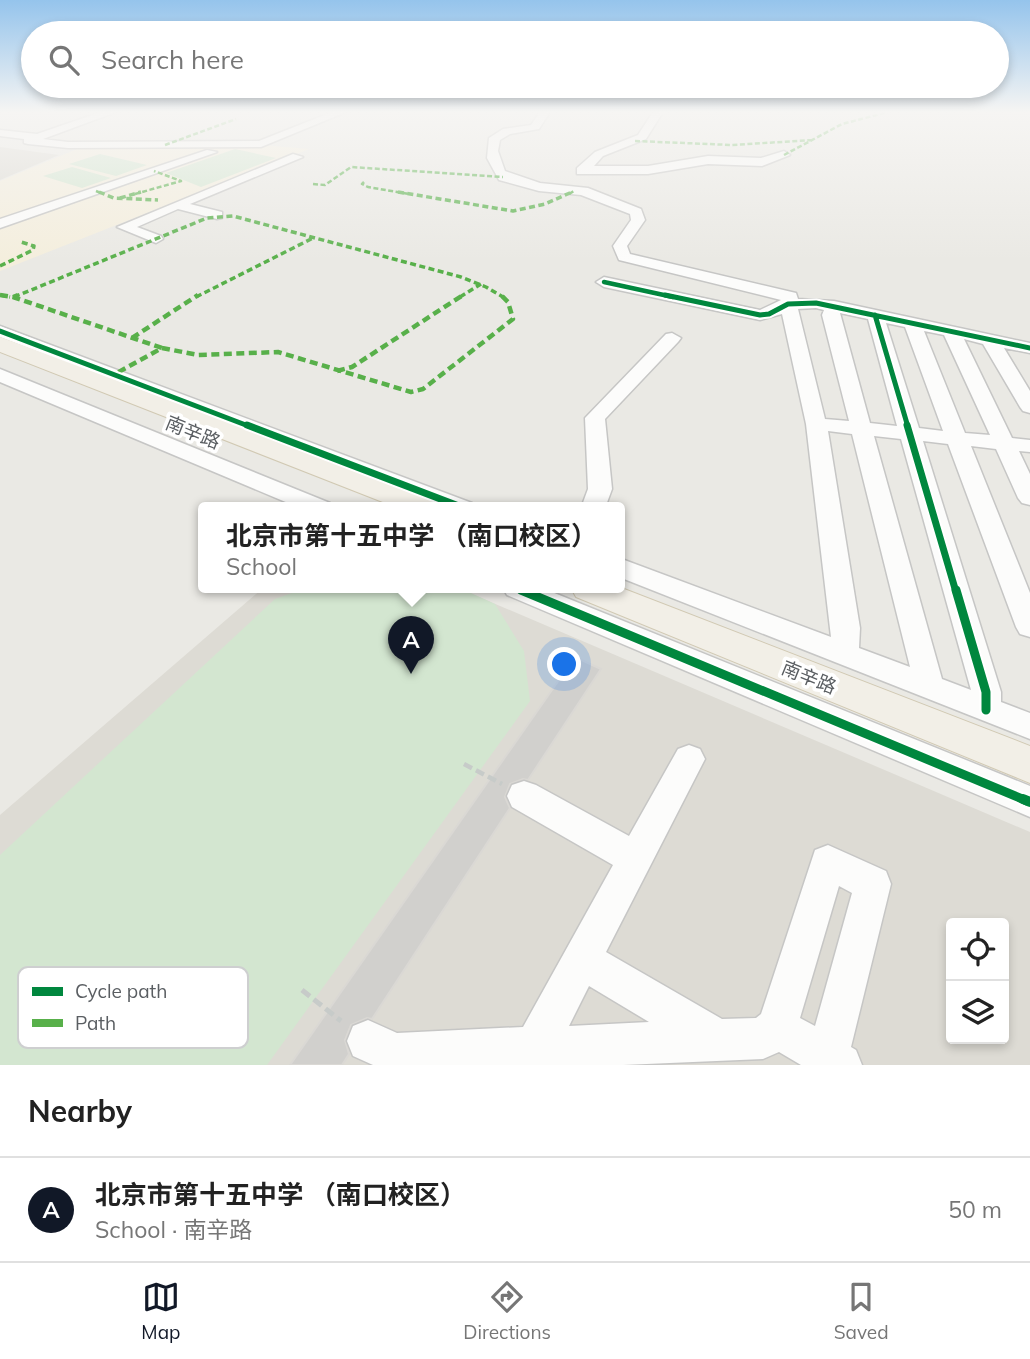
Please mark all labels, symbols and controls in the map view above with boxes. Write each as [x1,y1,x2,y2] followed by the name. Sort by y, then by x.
[21,21,1009,98] search box
[45,41,83,79] icon: search
[101,43,244,76] text: Search here
[162,410,224,454] street label: 南辛路
[198,502,625,593] popup
[226,519,597,552] text: 北京市第十五中学 （南口校区）
[226,552,297,581] text: School
[388,616,434,674] pin: A
[547,647,581,681] your location
[778,655,840,699] street label: 南辛路
[946,918,1009,1044] map controls
[946,918,1009,981] button: locate
[18,967,248,1048] legend
[75,979,167,1003] text: Cycle path
[946,981,1009,1044] button: layers
[75,1011,116,1035] text: Path
[28,1092,132,1130] text: Nearby
[95,1178,466,1211] text: 北京市第十五中学 （南口校区）
[42,1195,60,1224] text: A
[948,1195,1002,1224] text: 50 m
[95,1215,252,1244] text: School · 南辛路
[141,1278,180,1344] tab: Map
[463,1278,551,1344] tab: Directions
[834,1278,889,1344] tab: Saved

